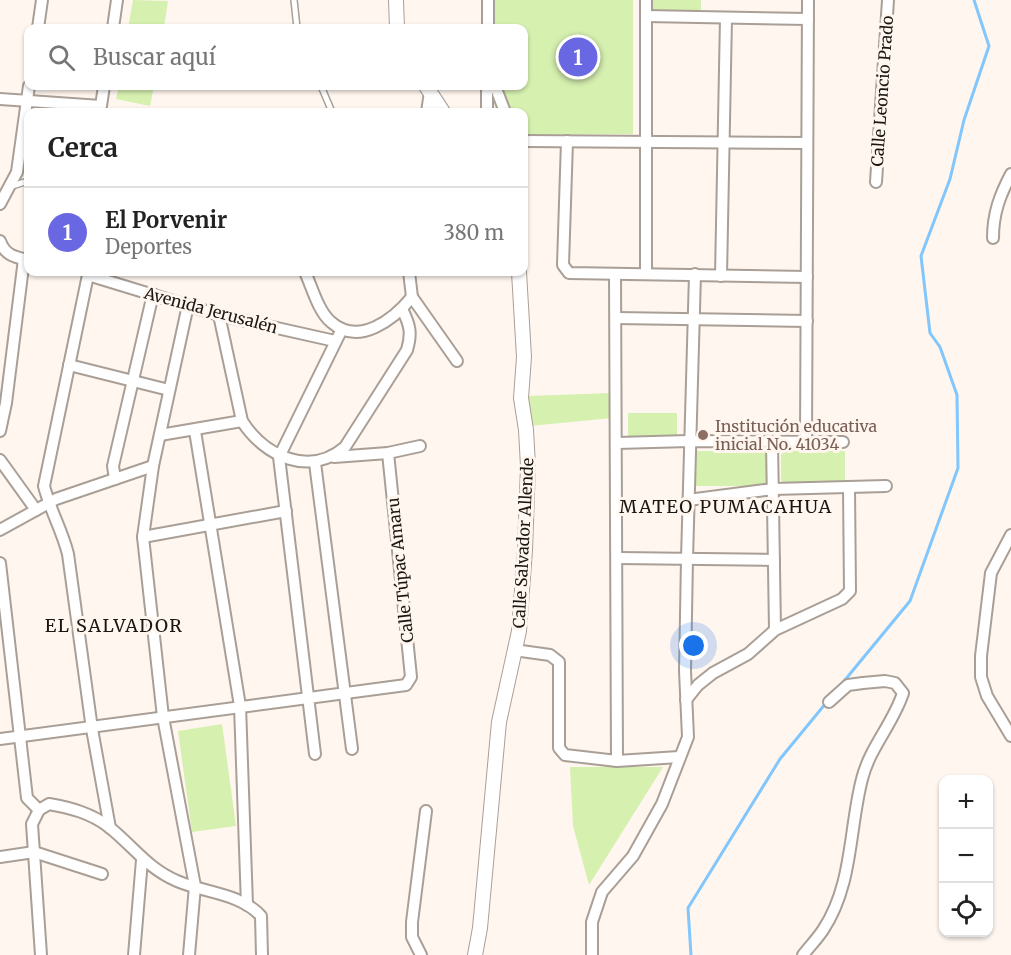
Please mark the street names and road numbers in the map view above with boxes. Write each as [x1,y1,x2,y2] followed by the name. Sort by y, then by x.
[867,15,897,167] street label: Calle Leoncio Prado
[141,282,280,338] street label: Avenida Jerusalén
[509,457,537,629] street label: Calle Salvador Allende
[382,496,418,644] street label: Calle Túpac Amaru

